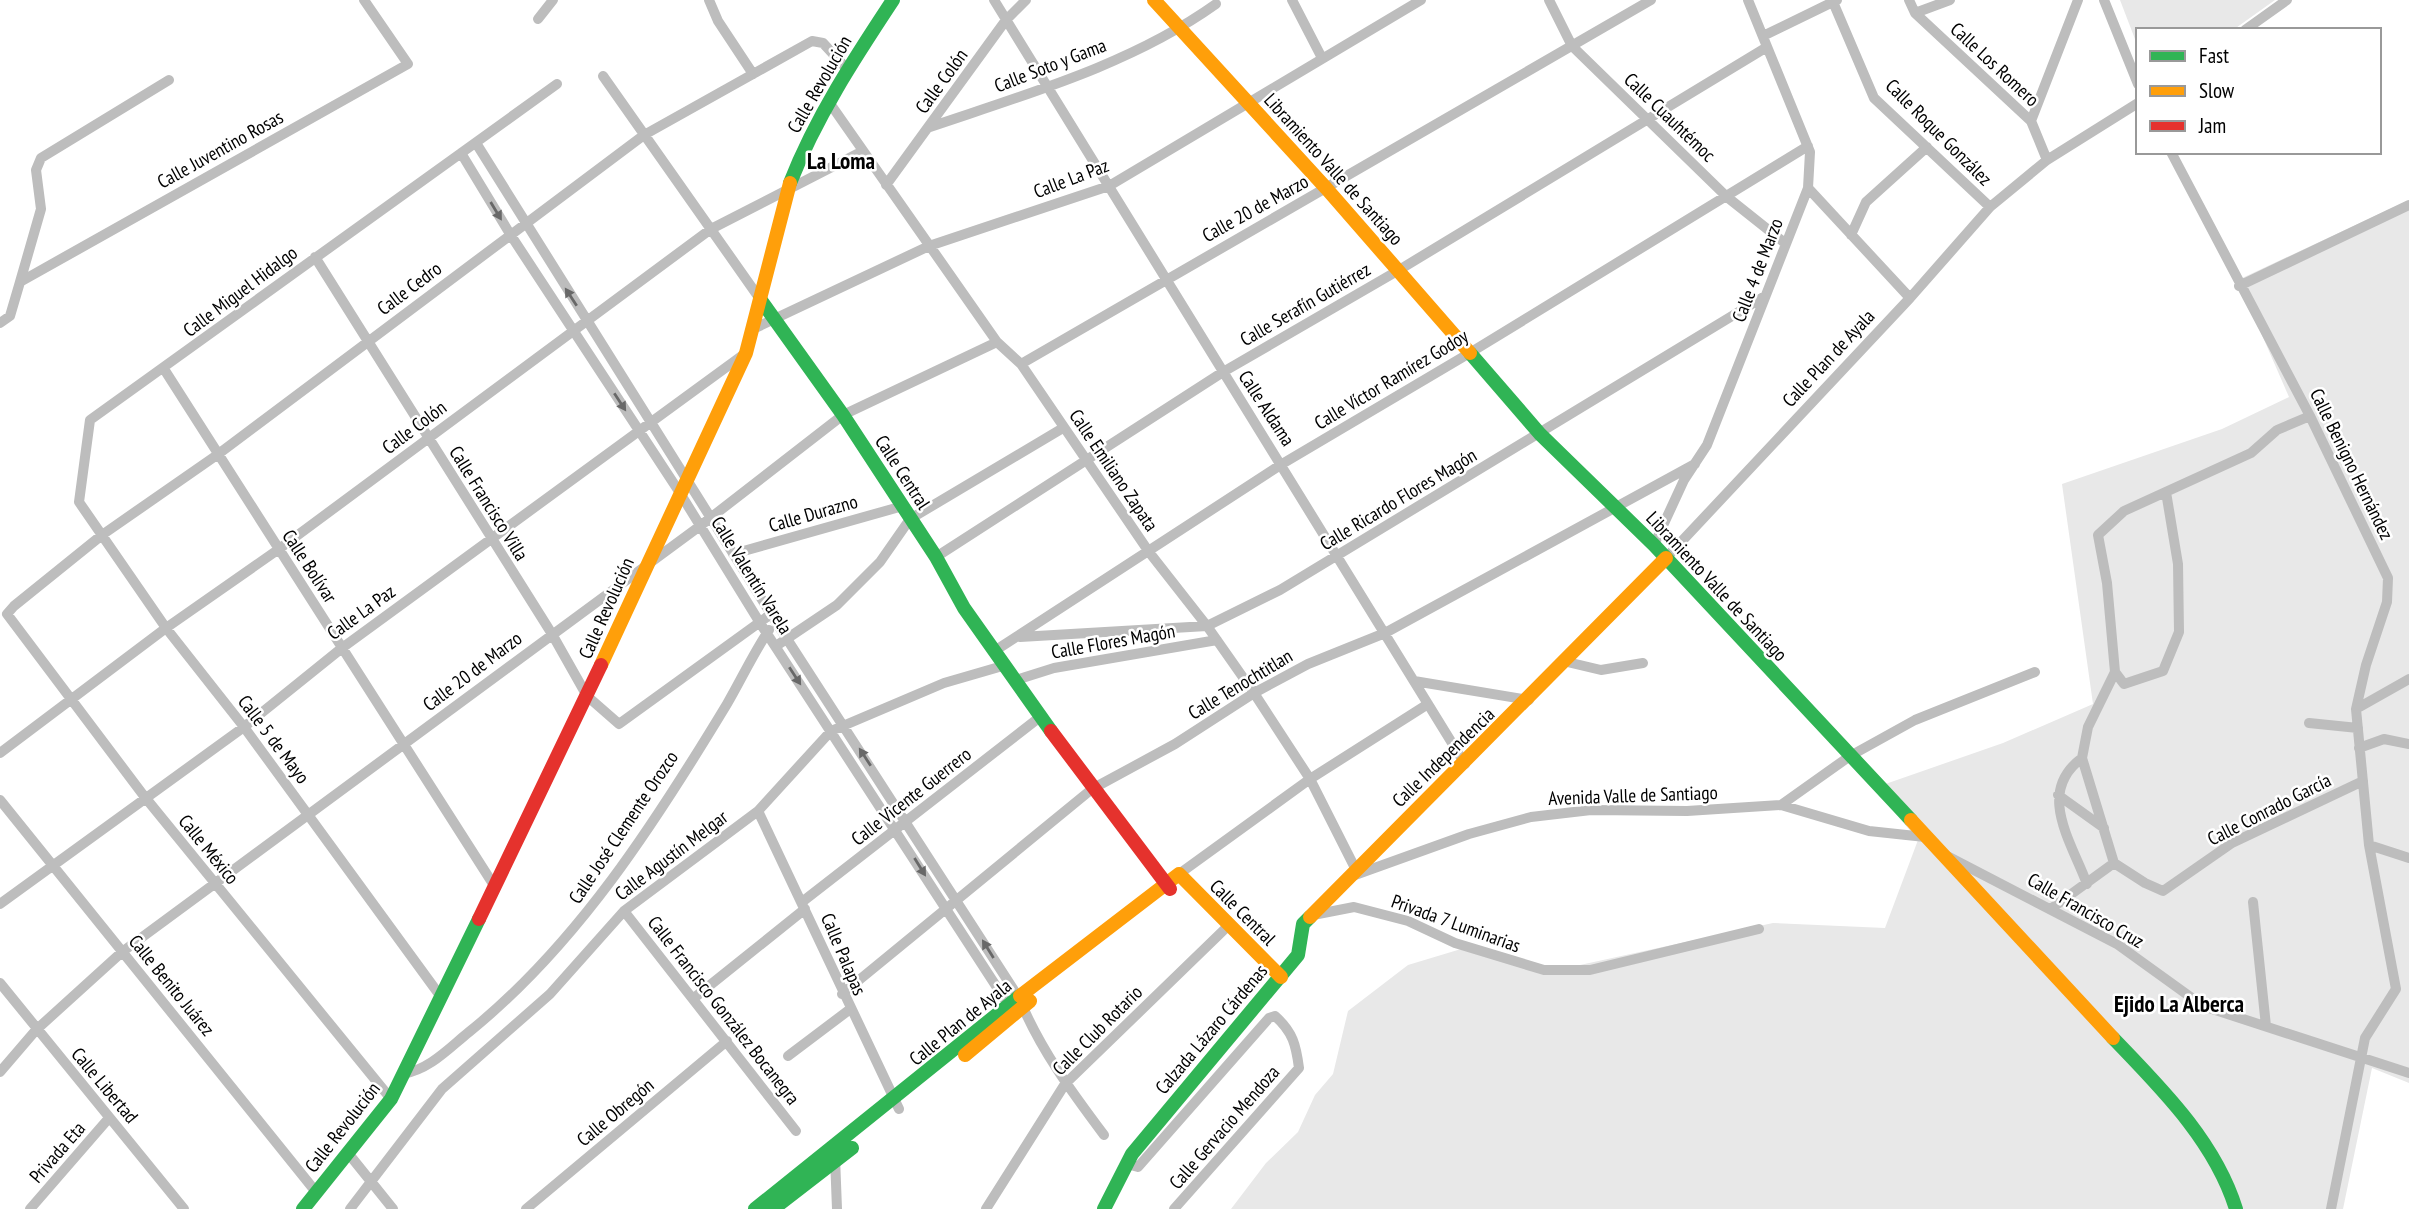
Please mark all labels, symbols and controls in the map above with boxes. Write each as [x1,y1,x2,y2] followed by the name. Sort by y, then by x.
[1946,17,2044,111] street label: Calle Los Romero
[2136,28,2381,154] legend
[782,31,856,137] street label: Calle Revolución
[991,33,1109,97] street label: Calle Soto y Gama
[2199,42,2229,69] text: Fast
[910,44,972,118] street label: Calle Colón
[1619,67,1721,167] street label: Calle Cuauhtémoc
[1881,74,1997,190] street label: Calle Roque González
[2199,77,2235,104] text: Slow
[1259,88,1409,250] street label: Libramiento Valle de Santiago
[153,105,287,193] street label: Calle Juventino Rosas
[2198,112,2226,139] text: Jam
[807,146,875,175] district label: La Loma
[1030,153,1112,203] street label: Calle La Paz
[1198,169,1312,247] street label: Calle 20 de Marzo
[490,202,502,221] one-way arrow
[1726,215,1788,325] street label: Calle 4 de Marzo
[178,240,302,342] street label: Calle Miguel Hidalgo
[372,256,446,320] street label: Calle Cedro
[1235,257,1375,351] street label: Calle Serafín Gutiérrez
[565,287,578,307] one-way arrow
[1777,304,1879,412] street label: Calle Plan de Ayala
[1310,323,1473,434] street label: Calle Víctor Ramírez Godoy
[1234,366,1300,450] street label: Calle Aldama
[2305,385,2399,544] street label: Calle Benigno Hernández
[613,393,627,411] one-way arrow
[377,395,451,459] street label: Calle Colón
[1064,404,1164,536] street label: Calle Emiliano Zapata
[870,430,936,514] street label: Calle Central
[444,441,534,565] street label: Calle Francisco Villa
[1315,443,1481,555] street label: Calle Ricardo Flores Magón
[766,489,860,537] street label: Calle Durazno
[1641,506,1793,666] street label: Libramiento Valle de Santiago
[706,512,798,638] street label: Calle Valentín Varela
[277,525,343,608] street label: Calle Bolívar
[573,554,639,662] street label: Calle Revolución
[322,579,400,645] street label: Calle La Paz
[1049,618,1177,664] street label: Calle Flores Magón
[418,626,526,716] street label: Calle 20 de Marzo
[1184,644,1296,724] street label: Calle Tenochtitlan
[789,666,802,686] one-way arrow
[233,690,315,788] street label: Calle 5 de Mayo
[1387,702,1499,812] street label: Calle Independencia
[846,742,976,850] street label: Calle Vicente Guerrero
[563,746,683,908] street label: Calle José Clemente Orozco
[858,748,872,766] one-way arrow
[2203,768,2335,850] street label: Calle Conrado García
[1548,780,1718,810] street label: Avenida Valle de Santiago
[610,804,733,905] street label: Calle Agustín Melgar
[174,809,244,889] street label: Calle México
[913,857,926,876] one-way arrow
[2023,867,2149,953] street label: Calle Francisco Cruz
[1205,874,1281,950] street label: Calle Central
[1388,889,1524,957] street label: Privada 7 Luminarias
[816,909,872,999] street label: Calle Palapas
[643,911,805,1109] street label: Calle Francisco González Bocanegra
[124,929,220,1041] street label: Calle Benito Juárez
[981,939,994,958] one-way arrow
[1150,959,1272,1099] street label: Calzada Lázaro Cárdenas
[904,973,1016,1071] street label: Calle Plan de Ayala
[1047,980,1147,1080] street label: Calle Club Rotario
[2114,989,2244,1018] district label: Ejido La Alberca
[66,1042,144,1128] street label: Calle Libertad
[1164,1060,1284,1194] street label: Calle Gervacio Mendoza
[572,1073,658,1151] street label: Calle Obregón
[299,1077,385,1177] street label: Calle Revolución
[24,1117,90,1187] street label: Privada Eta

